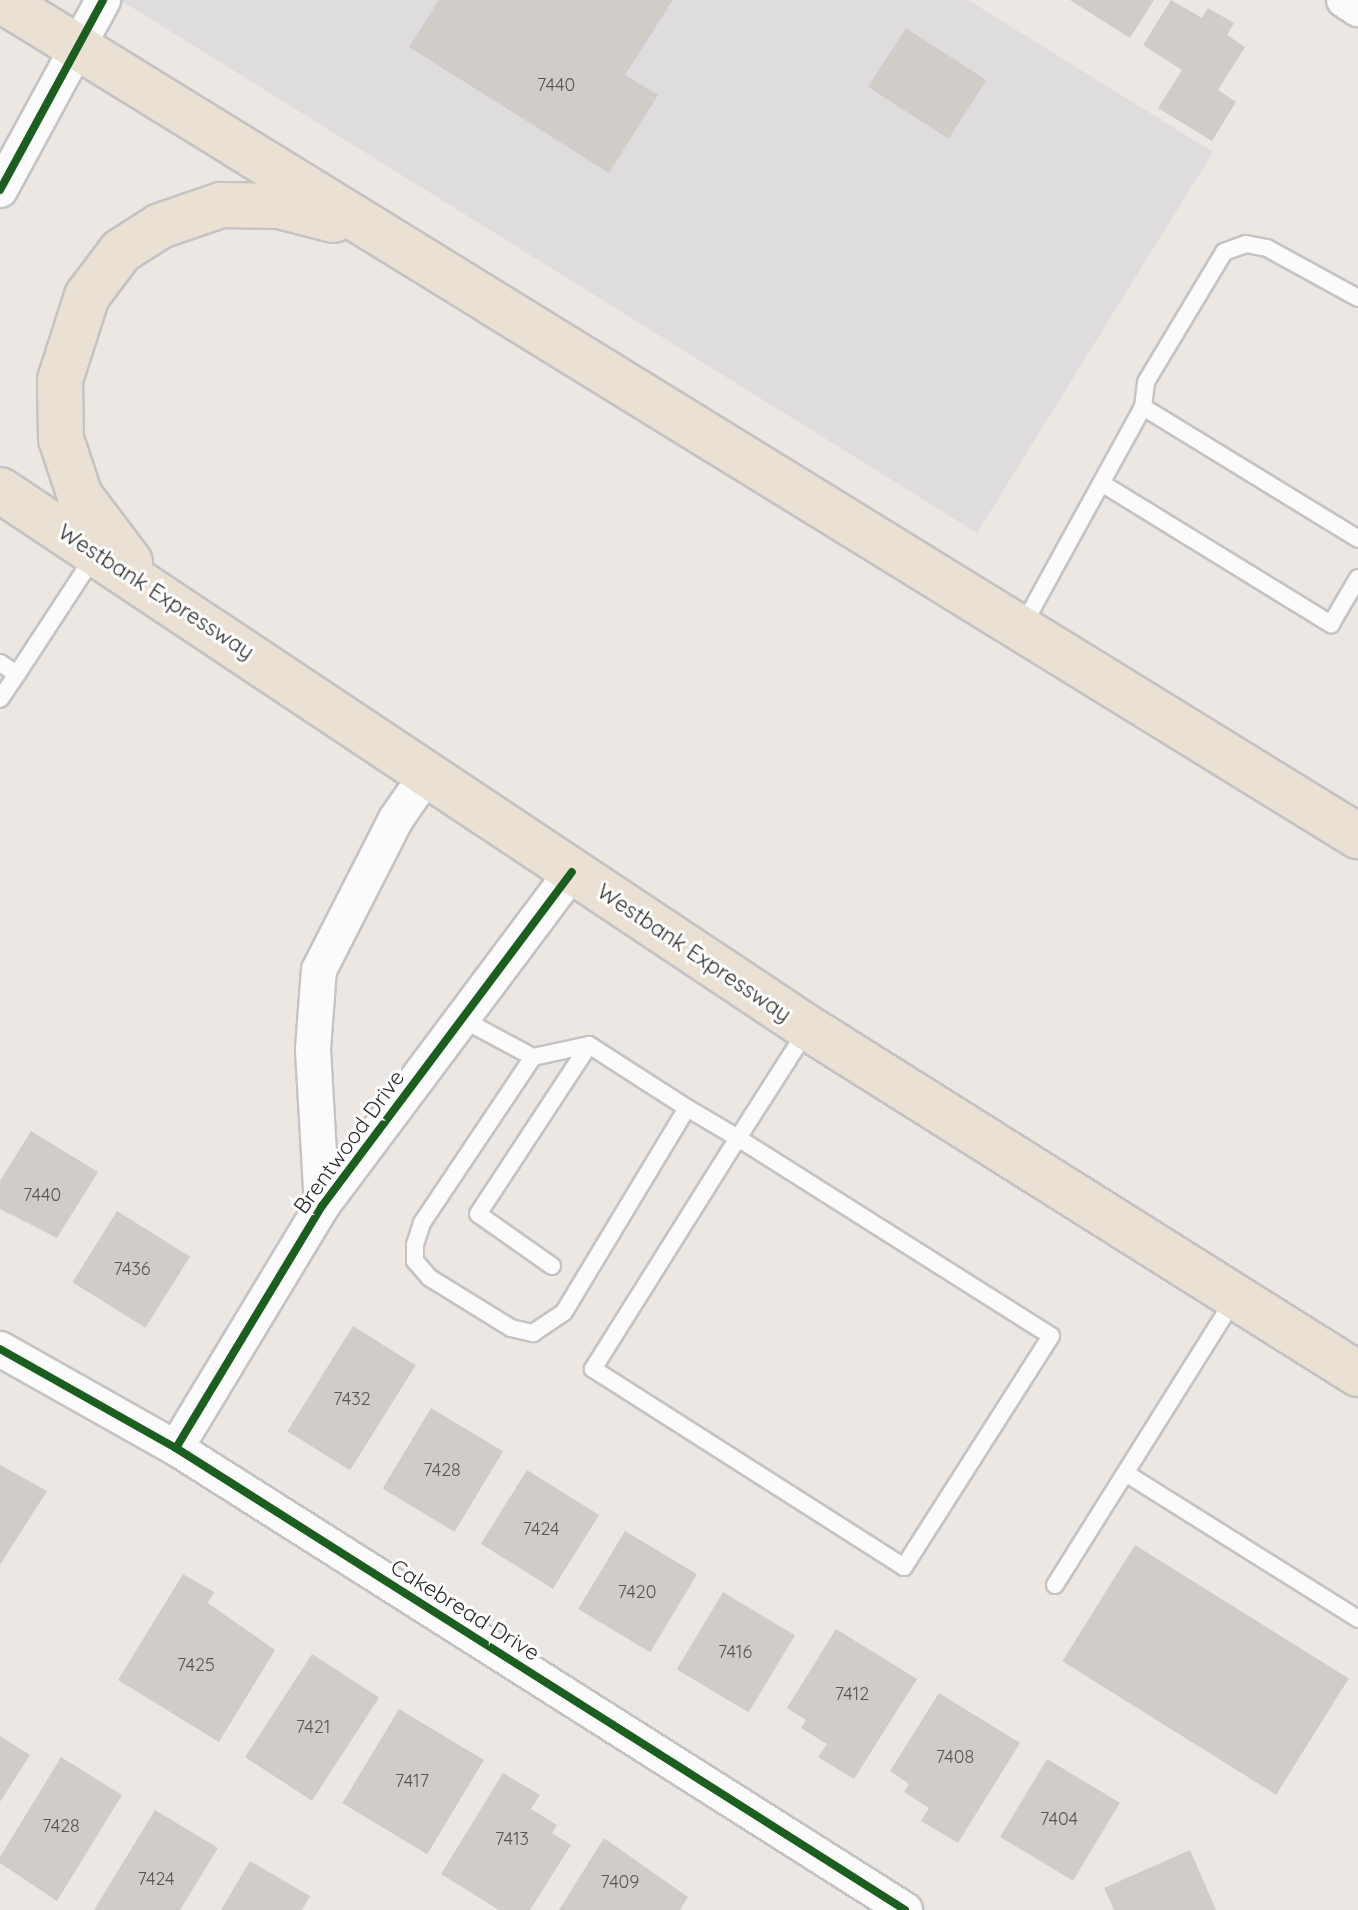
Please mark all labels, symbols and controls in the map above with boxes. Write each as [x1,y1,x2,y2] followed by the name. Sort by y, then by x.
[537,74,575,96] house number: 7440
[53,519,259,665] street label: Westbank Expressway
[592,878,796,1028] street label: Westbank Expressway
[288,1065,410,1219] street label: Brentwood Drive
[23,1184,61,1206] house number: 7440
[113,1258,151,1280] house number: 7436
[333,1388,371,1410] house number: 7432
[423,1459,461,1481] house number: 7428
[522,1518,560,1540] house number: 7424
[386,1554,544,1666] street label: Cakebread Drive
[618,1581,656,1603] house number: 7420
[718,1641,752,1663] house number: 7416
[177,1654,215,1676] house number: 7425
[835,1683,869,1705] house number: 7412
[296,1716,330,1738] house number: 7421
[936,1746,974,1768] house number: 7408
[395,1770,429,1792] house number: 7417
[1040,1808,1078,1830] house number: 7404
[42,1815,80,1837] house number: 7428
[495,1828,529,1850] house number: 7413
[137,1868,175,1890] house number: 7424
[601,1871,639,1893] house number: 7409

